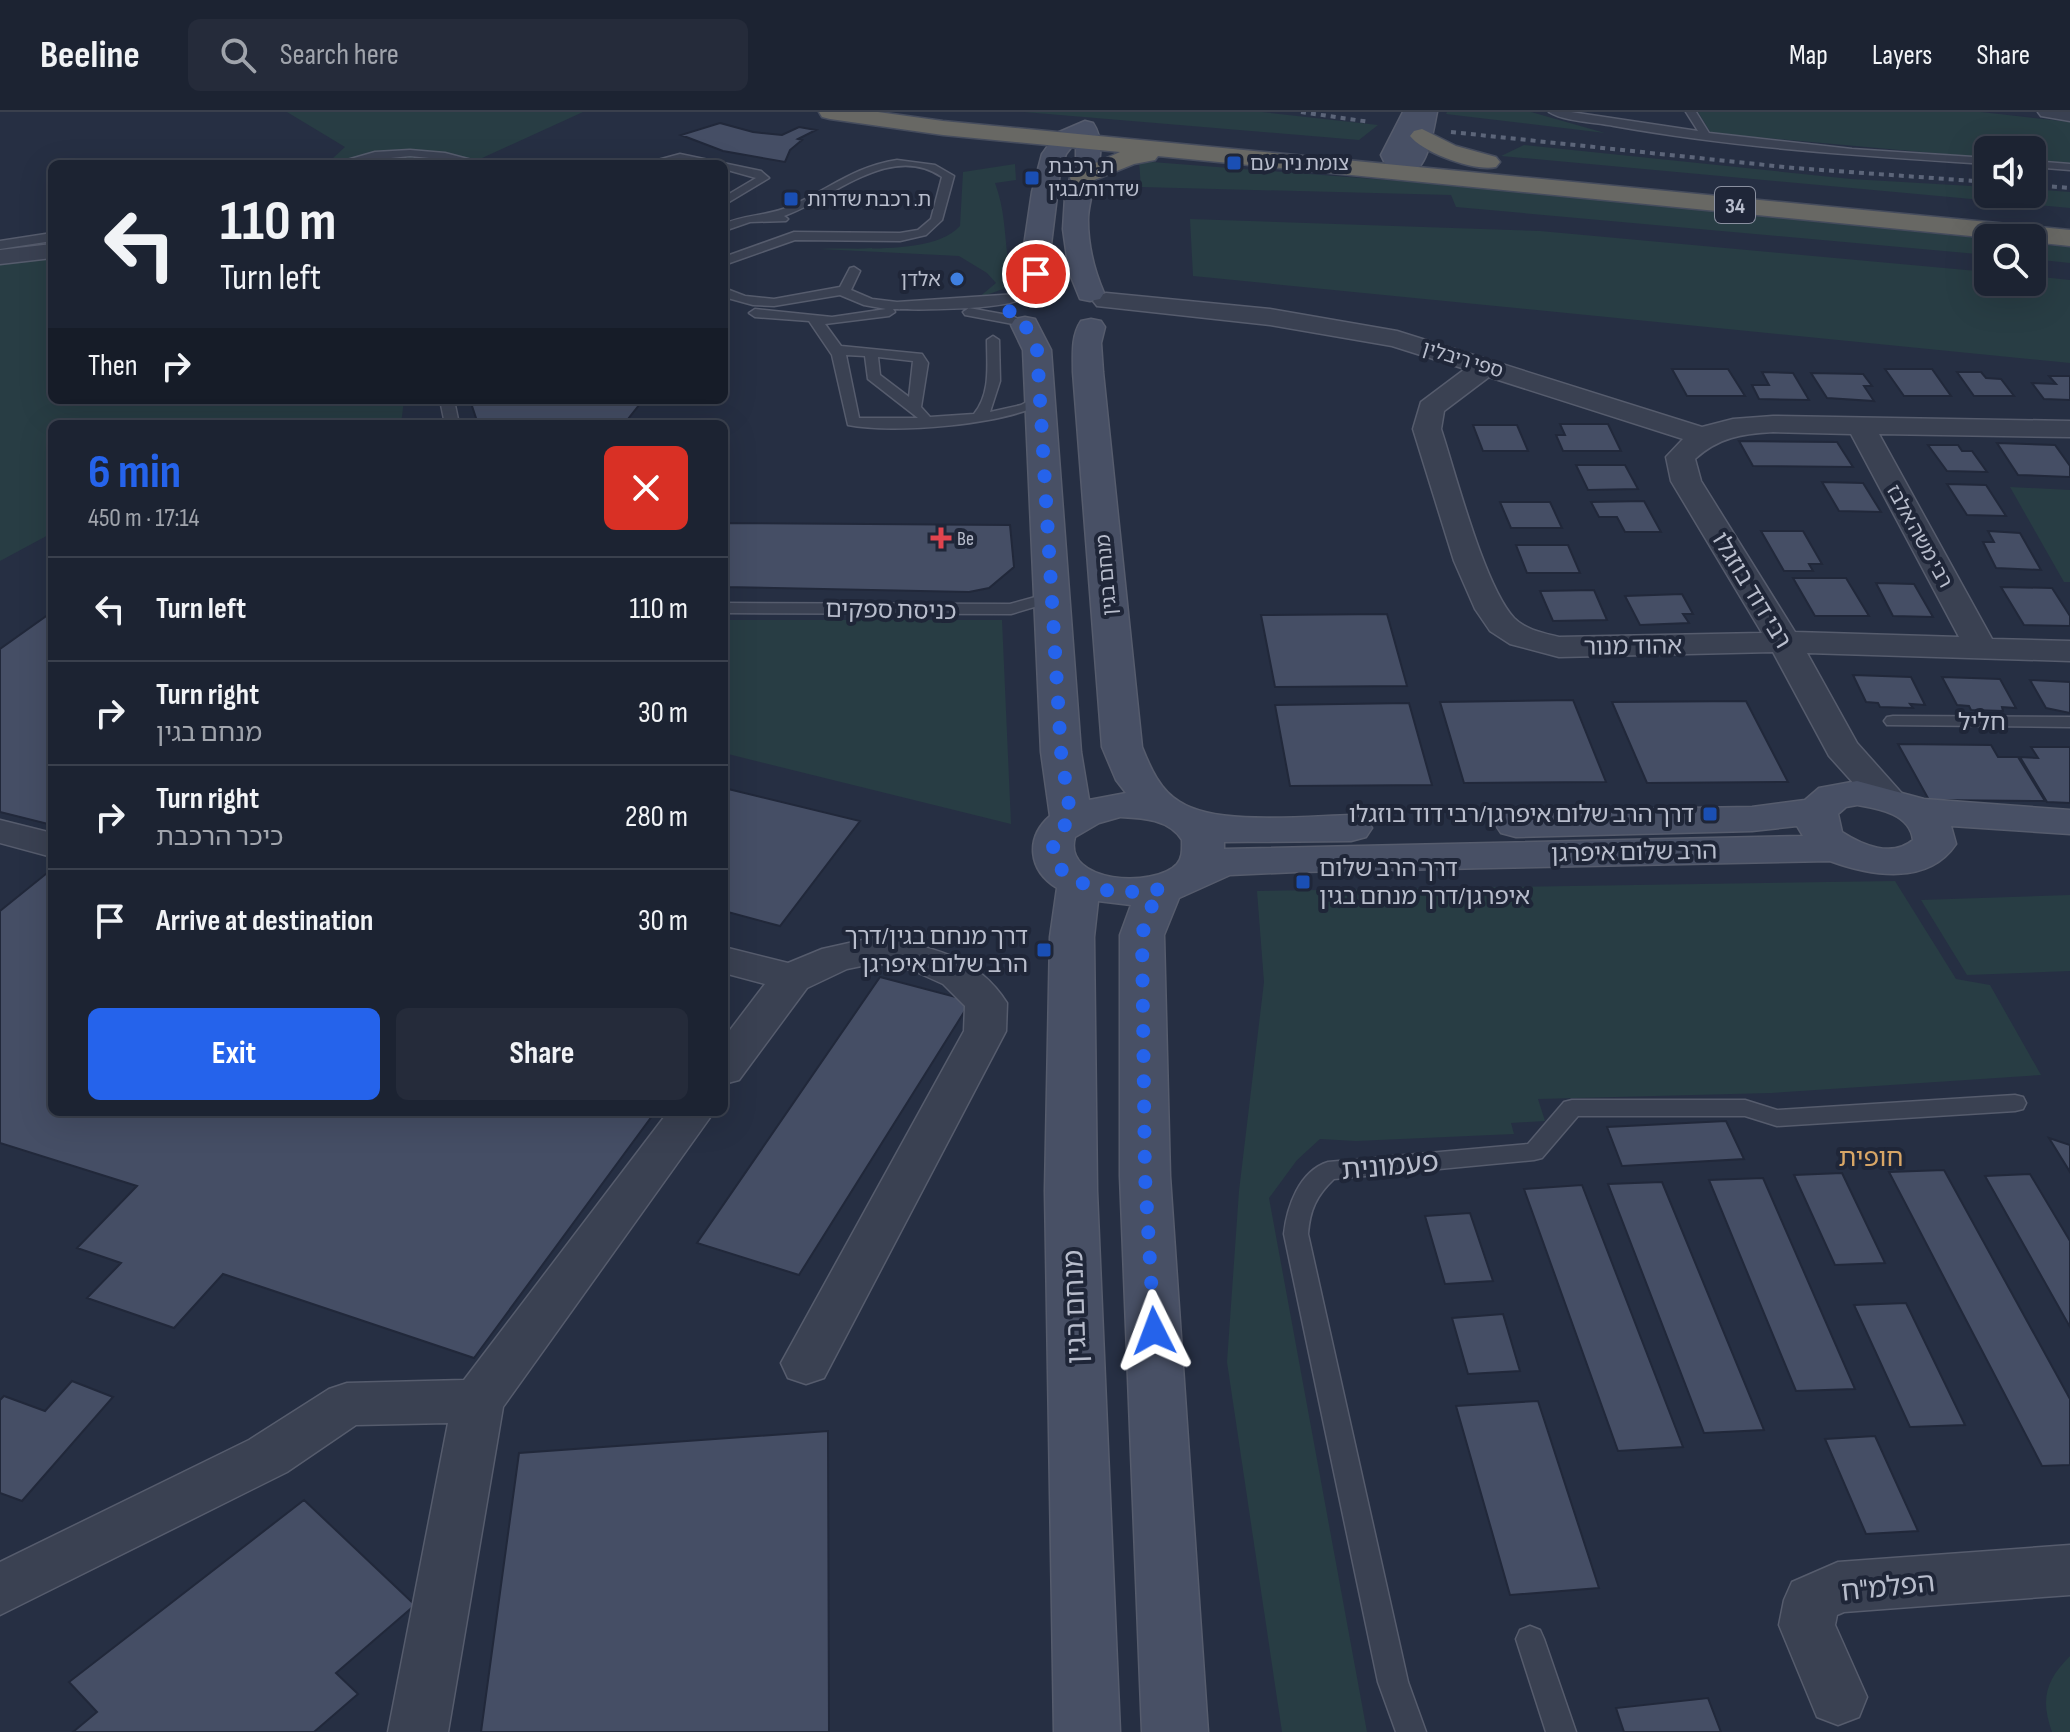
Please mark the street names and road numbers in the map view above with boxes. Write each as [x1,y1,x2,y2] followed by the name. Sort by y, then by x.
[1715,187,1755,223] road number: 34
[1419,336,1506,384] street label: ספי ריבלין
[1881,481,1957,592] street label: רבי משה אלבז
[1706,527,1798,654] street label: רבי דוד בוזגלו
[1091,533,1123,617] street label: מנחם בגין
[825,595,957,626] street label: כניסת ספקים
[1583,631,1683,662] street label: אהוד מנור
[1958,708,2006,737] street label: חליל
[1551,837,1718,868] street label: הרב שלום איפרגן
[1340,1146,1440,1187] street label: פעמונית
[1057,1249,1094,1365] street label: מנחם בגין
[1840,1566,1937,1609] street label: הפלמ"ח

